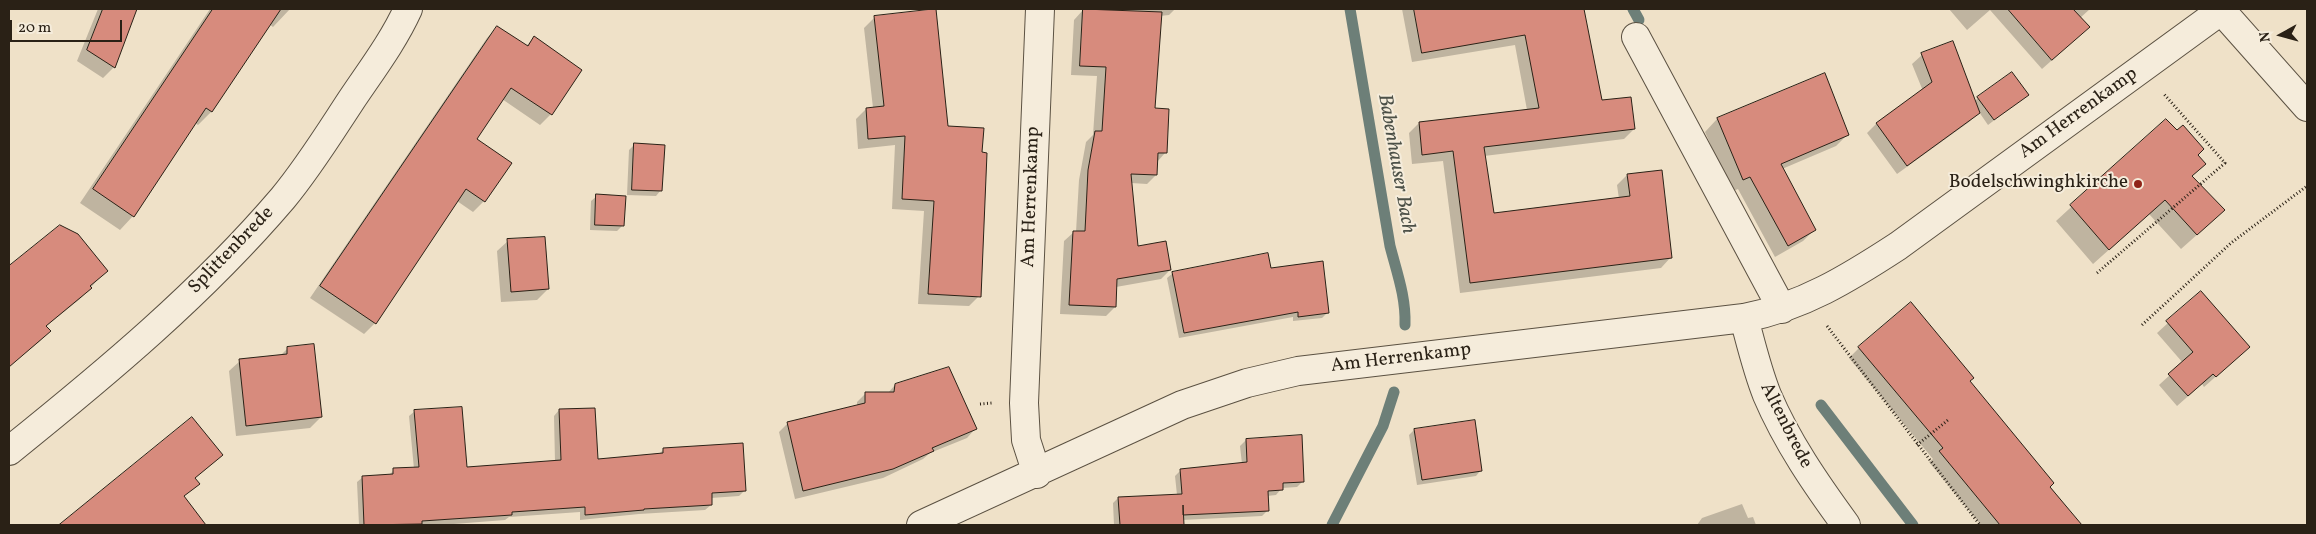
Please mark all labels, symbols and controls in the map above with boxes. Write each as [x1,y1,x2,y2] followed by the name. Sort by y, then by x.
[12,10,125,42] scale bar
[2256,10,2306,60] north arrow
[18,18,51,39] text: 20 m
[2256,31,2276,43] text: N
[2015,63,2143,165] street label: Am Herrenkamp
[1371,92,1419,236] water label: Babenhauser Bach
[1018,126,1046,268] street label: Am Herrenkamp
[1949,173,2128,195] place label: Bodelschwinghkirche
[2132,178,2144,190] marker: Bodelschwinghkirche
[185,202,279,300] street label: Splittenbrede
[1330,339,1472,379] street label: Am Herrenkamp
[1754,379,1816,473] street label: Altenbrede

